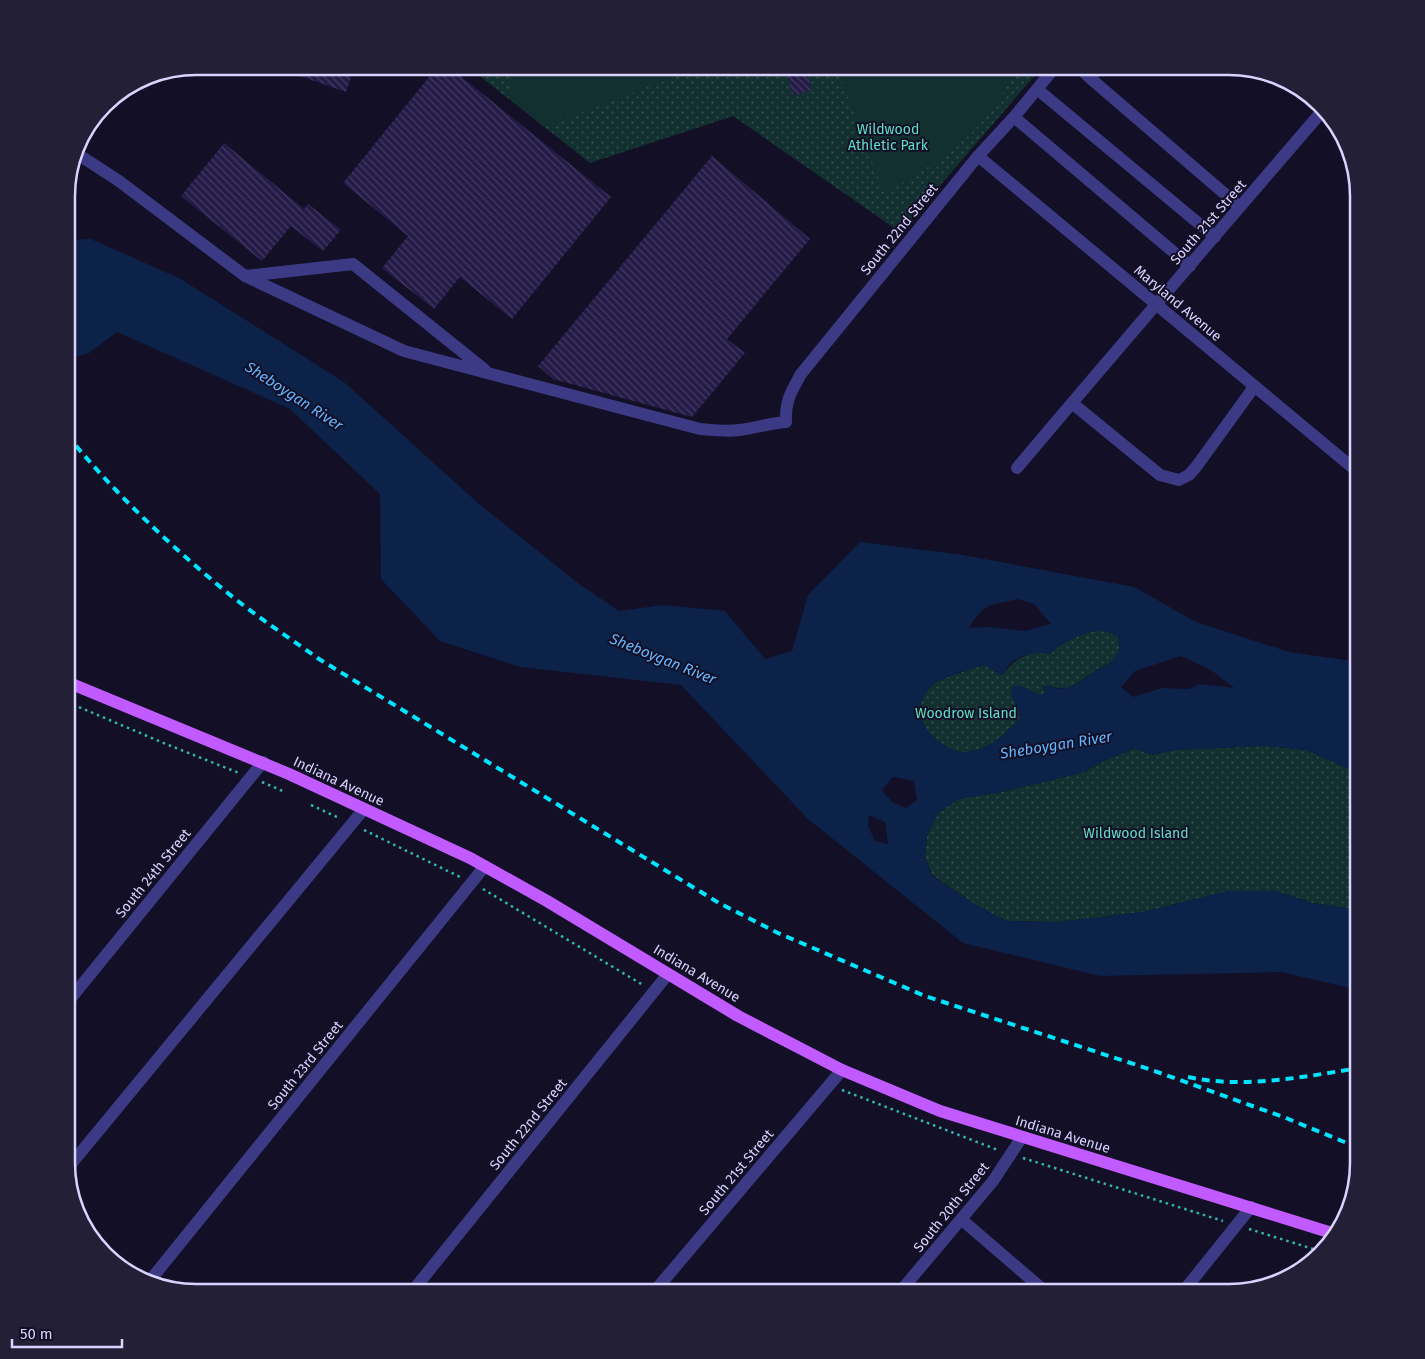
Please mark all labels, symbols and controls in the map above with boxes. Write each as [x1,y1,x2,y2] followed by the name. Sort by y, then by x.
[848,121,929,154] park label: Wildwood Athletic Park
[1167,176,1250,268] street label: South 21st Street
[857,179,942,279] street label: South 22nd Street
[1130,262,1225,345] street label: Maryland Avenue
[241,357,347,435] water label: Sheboygan River
[606,629,720,689] water label: Sheboygan River
[915,705,1017,722] park label: Woodrow Island
[998,727,1114,763] water label: Sheboygan River
[291,753,387,810] street label: Indiana Avenue
[112,825,195,921] street label: South 24th Street
[1083,825,1189,842] park label: Wildwood Island
[650,941,743,1006] street label: Indiana Avenue
[264,1017,347,1113] street label: South 23rd Street
[486,1074,571,1174] street label: South 22nd Street
[1013,1112,1112,1157] street label: Indiana Avenue
[696,1125,778,1219] street label: South 21st Street
[910,1158,993,1256] street label: South 20th Street
[12,1316,122,1348] scale bar
[20,1325,53,1343] text: 50 m

